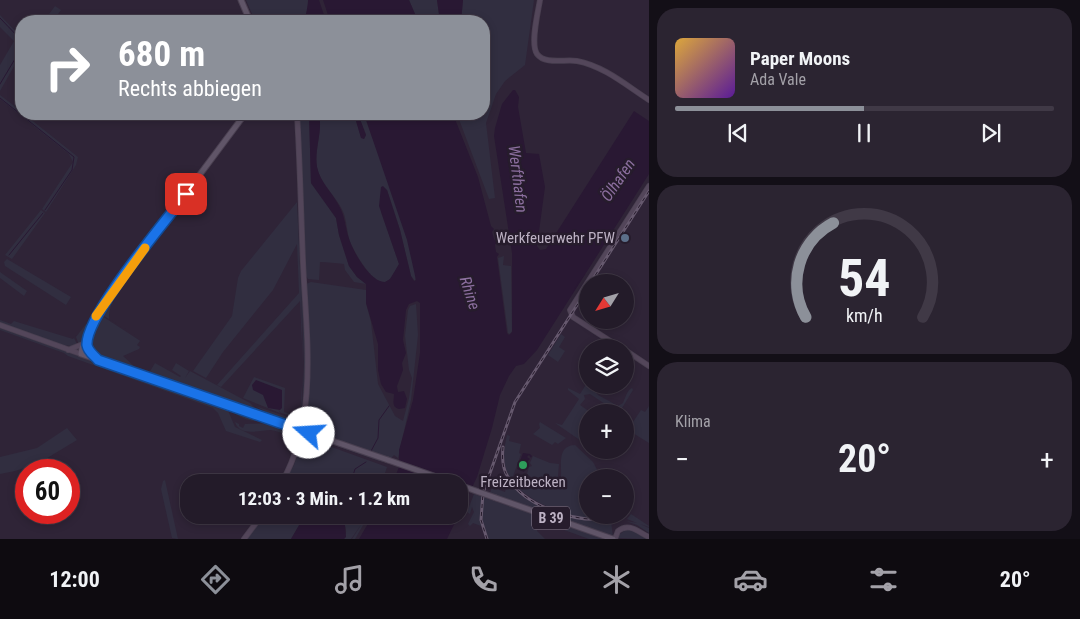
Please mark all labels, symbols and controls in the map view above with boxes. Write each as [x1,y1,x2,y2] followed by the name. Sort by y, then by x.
[118,34,205,75] text: 680 m
[35,35,100,100] icon: right
[750,47,850,70] text: Paper Moons
[750,70,806,89] text: Ada Vale
[118,76,262,101] text: Rechts abbiegen
[724,119,752,147] icon: previous
[850,119,878,147] icon: pause
[977,119,1005,147] icon: next
[504,144,532,214] water label: Werfthafen
[597,155,639,205] water label: Ölhafen
[165,173,207,215] pin
[172,180,200,208] icon: arrive
[496,229,616,247] place label: Werkfeuerwehr PFW
[619,232,631,244] marker: Werkfeuerwehr PFW
[838,248,891,309] text: 54
[456,274,484,312] water label: Rhine
[579,274,634,329] north arrow
[579,274,634,524] map controls
[846,305,883,326] text: km/h
[579,339,634,394] button: layers
[579,404,634,459] button: +
[282,406,334,458] position arrow
[675,412,711,431] text: Klima
[838,437,891,481] text: 20°
[675,443,689,476] text: −
[1040,443,1054,476] text: +
[15,459,80,524] speed limit sign: 60
[517,459,529,471] marker: Freizeitbecken
[579,469,634,524] button: −
[480,473,566,491] place label: Freizeitbecken
[238,487,410,510] text: 12:03 · 3 Min. · 1.2 km
[532,506,570,530] road number: B 39
[198,562,233,597] icon: directions
[332,562,367,597] icon: music
[466,562,501,597] icon: phone
[599,562,634,597] icon: climate
[733,562,768,597] icon: car
[866,562,901,597] icon: filters
[49,567,100,592] text: 12:00
[1000,567,1031,592] text: 20°

